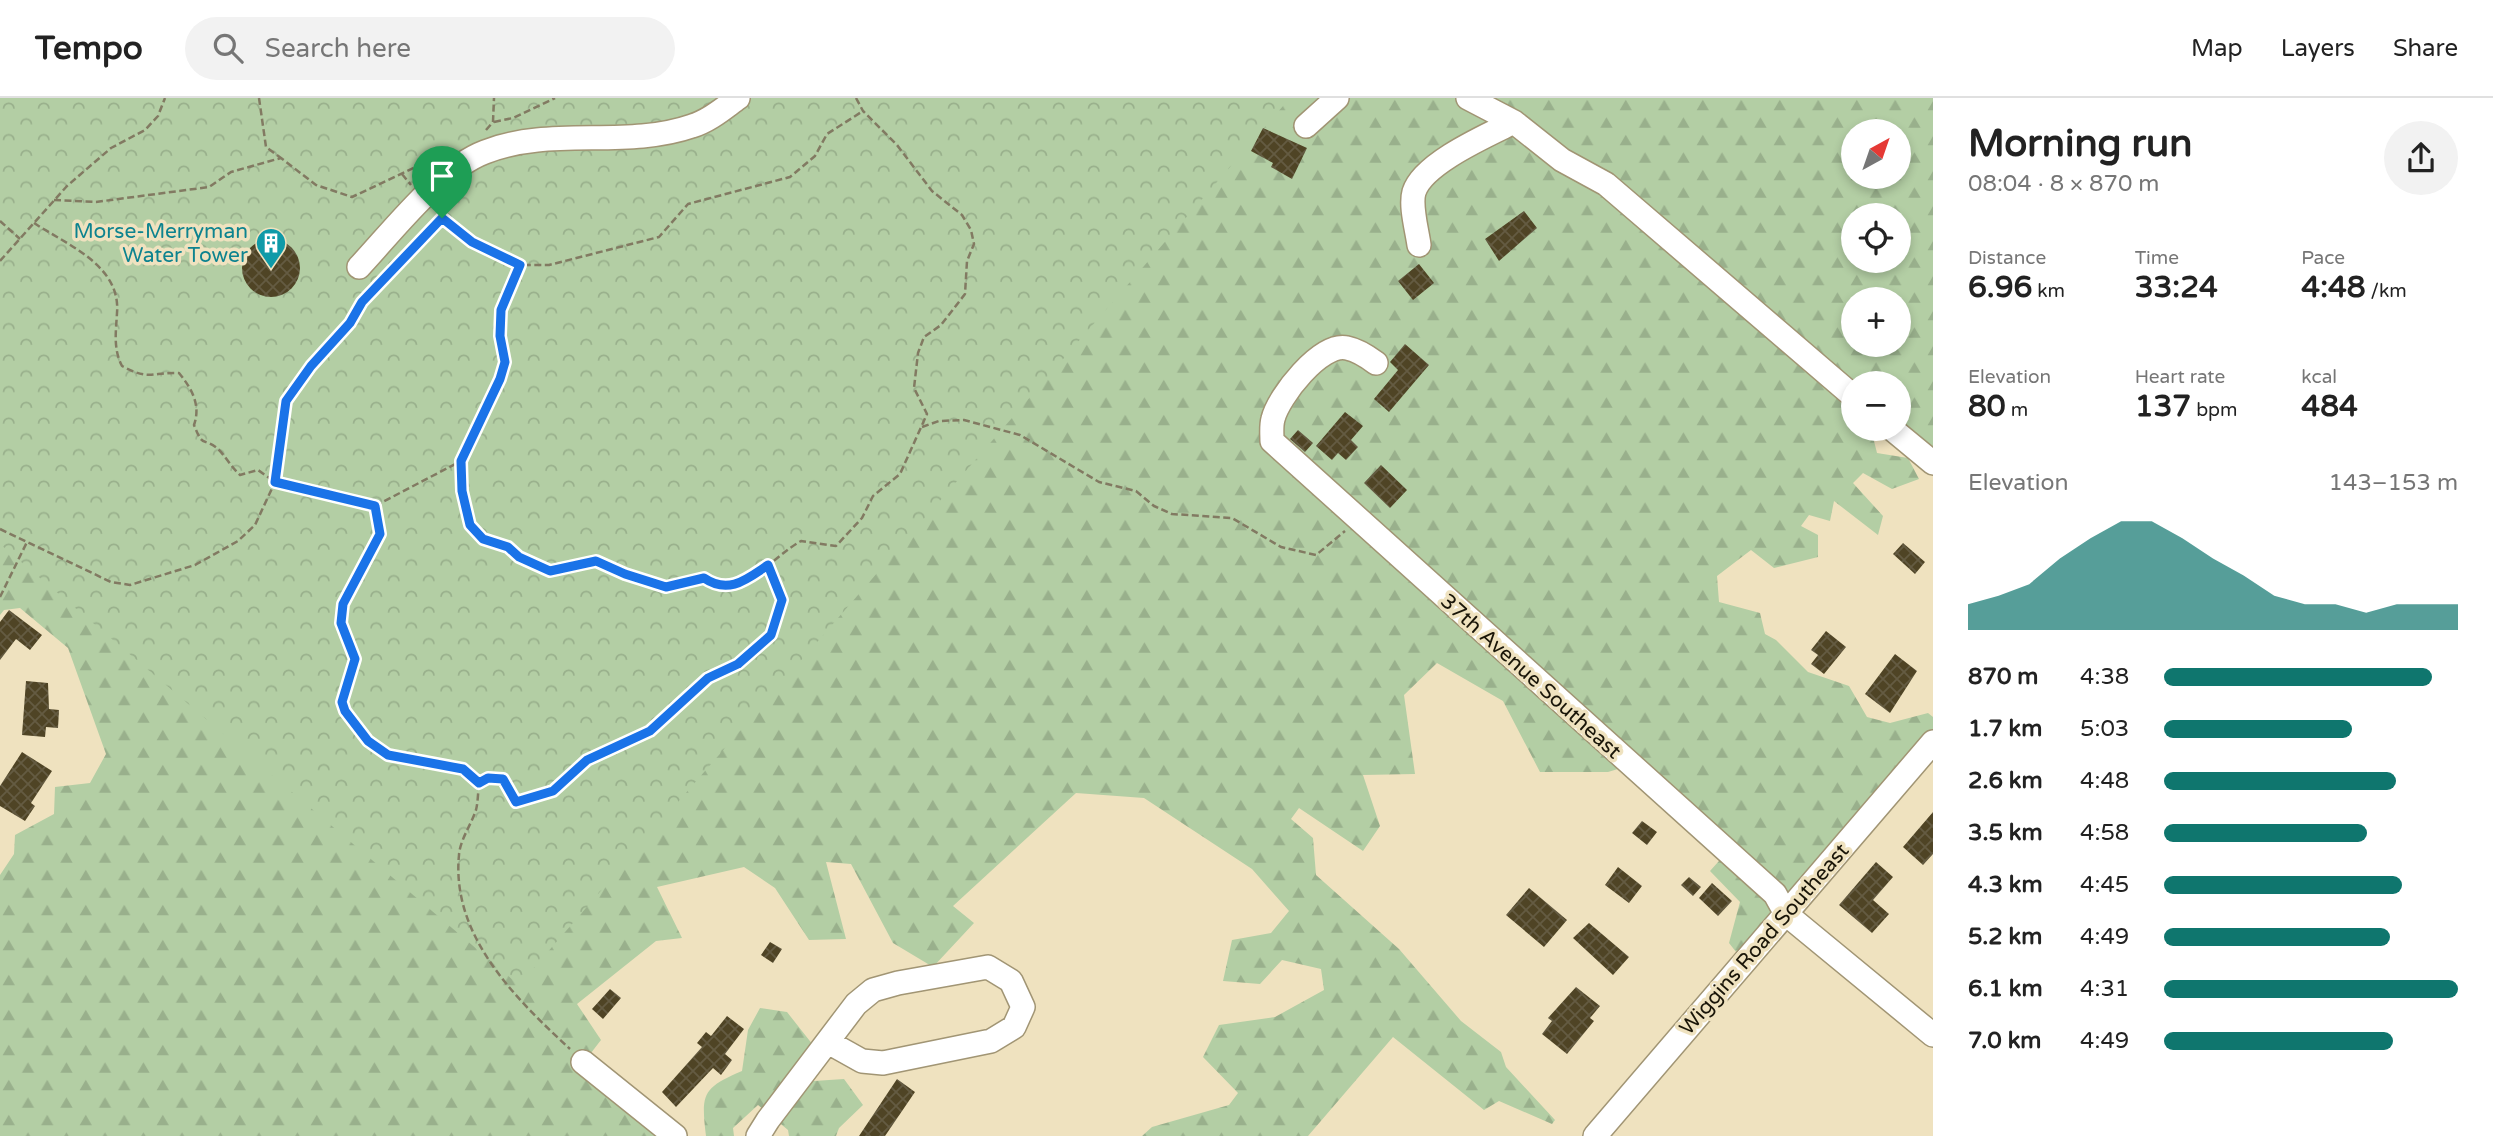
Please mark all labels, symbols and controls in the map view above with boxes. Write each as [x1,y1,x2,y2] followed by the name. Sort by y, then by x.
[185,17,675,80] search box
[35,29,143,68] text: Tempo
[209,29,247,67] icon: search
[265,33,411,64] text: Search here
[2191,34,2243,63] text: Map
[2281,34,2355,63] text: Layers
[2393,34,2458,63] text: Share
[1841,119,1911,189] north arrow
[1841,119,1911,441] map controls
[1968,121,2192,167] text: Morning run
[2384,121,2458,195] button: share
[412,146,472,218] pin
[423,157,461,195] icon: arrive
[1968,170,2159,198] text: 08:04 · 8 × 870 m
[1841,203,1911,273] button: locate
[74,219,248,268] place label: Morse-Merryman Water Tower
[254,226,288,270] building icon: Morse-Merryman Water Tower
[1968,247,2046,269] text: Distance
[2135,247,2179,269] text: Time
[2301,247,2345,269] text: Pace
[1968,269,2032,306] text: 6.96
[2135,269,2218,306] text: 33:24
[2301,269,2366,306] text: 4:48
[2032,280,2065,302] text: km
[2366,280,2407,302] text: /km
[1841,287,1911,357] button: +
[1968,366,2051,388] text: Elevation
[2135,366,2225,388] text: Heart rate
[2301,366,2337,388] text: kcal
[1841,371,1911,441] button: −
[1968,388,2006,425] text: 80
[2135,388,2191,425] text: 137
[2301,388,2358,425] text: 484
[2006,399,2028,421] text: m
[2191,399,2238,421] text: bpm
[1968,469,2069,497] text: Elevation
[2329,469,2458,497] text: 143–153 m
[1435,589,1626,764] street label: 37th Avenue Southeast
[1968,663,2038,691] text: 870 m
[2080,663,2129,691] text: 4:38
[1968,715,2042,743] text: 1.7 km
[2080,715,2129,743] text: 5:03
[1968,767,2043,795] text: 2.6 km
[2080,767,2129,795] text: 4:48
[1968,819,2043,847] text: 3.5 km
[2080,819,2129,847] text: 4:58
[1674,838,1854,1040] street label: Wiggins Road Southeast
[1968,871,2043,899] text: 4.3 km
[2080,871,2129,899] text: 4:45
[1968,923,2042,951] text: 5.2 km
[2080,923,2129,951] text: 4:49
[1968,975,2043,1003] text: 6.1 km
[2080,975,2129,1003] text: 4:31
[1968,1027,2041,1055] text: 7.0 km
[2080,1027,2129,1055] text: 4:49

